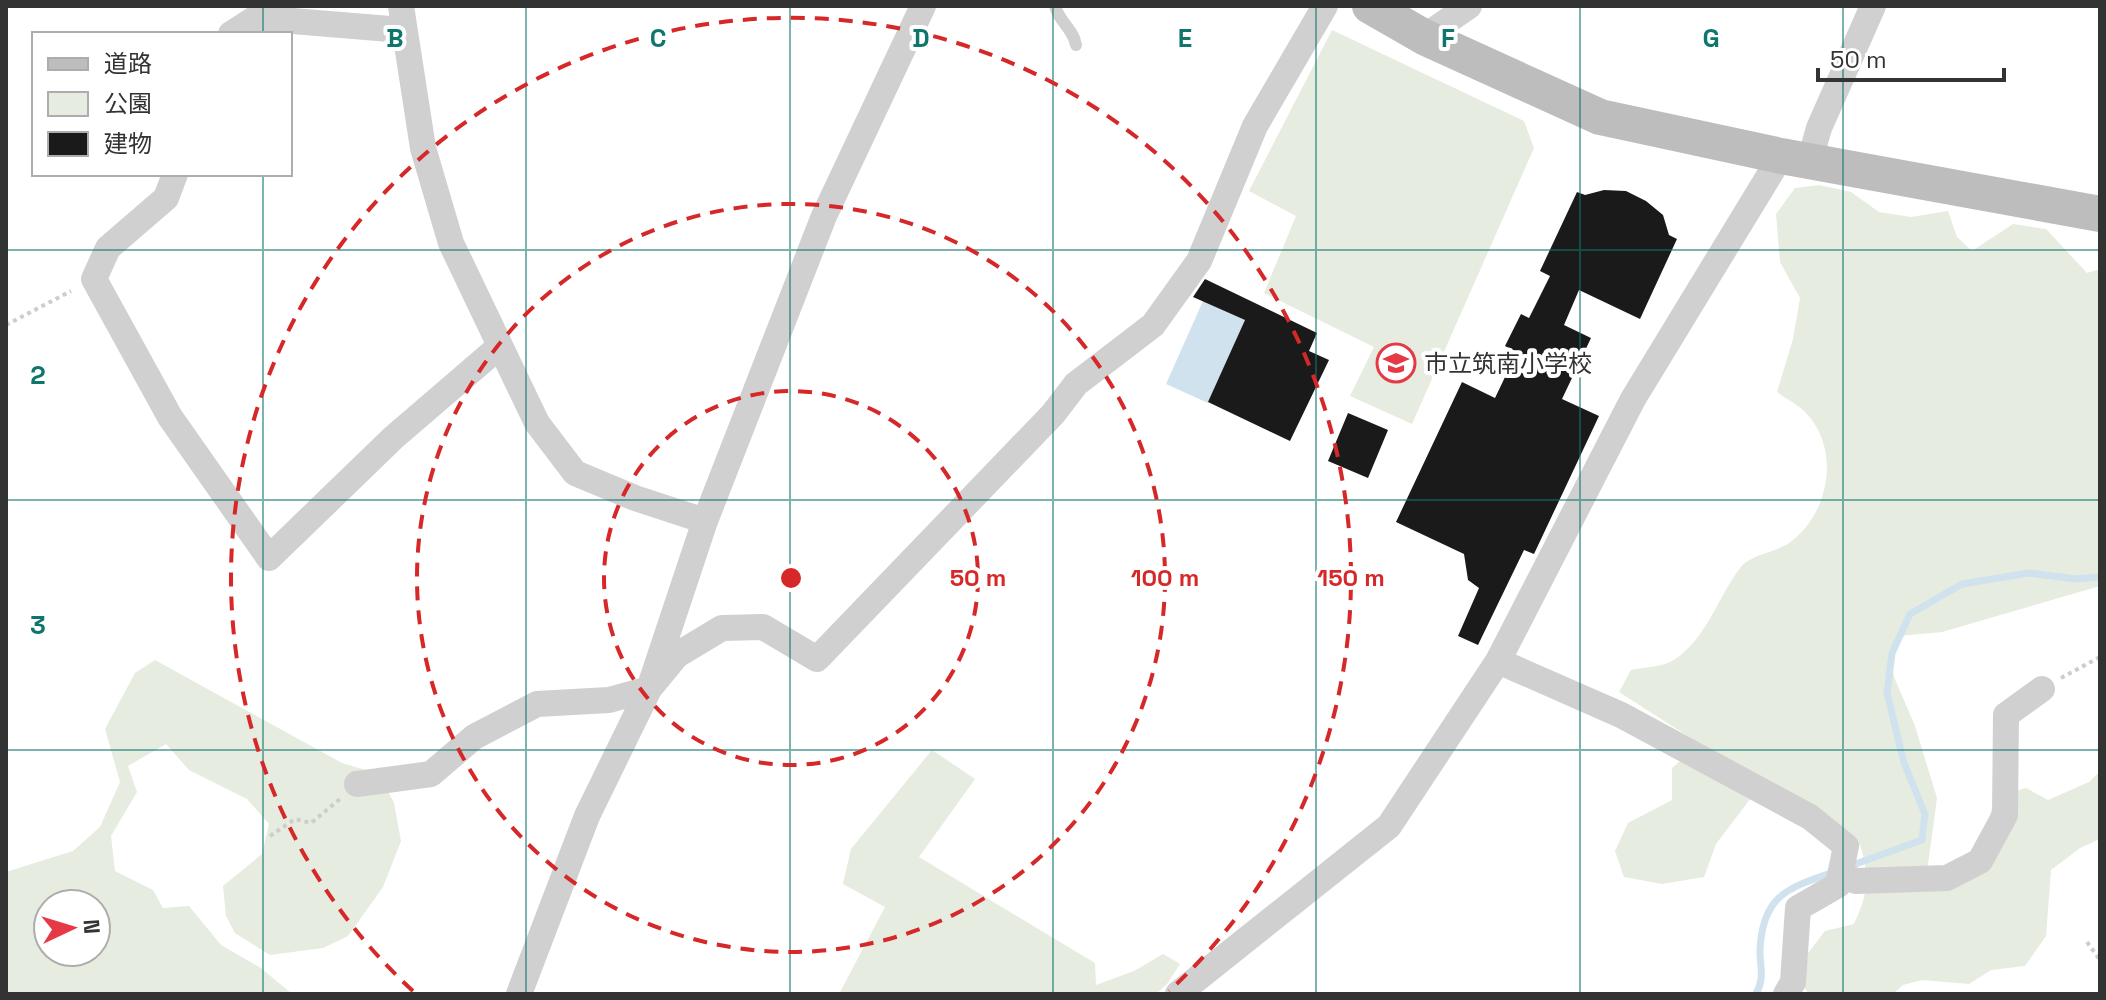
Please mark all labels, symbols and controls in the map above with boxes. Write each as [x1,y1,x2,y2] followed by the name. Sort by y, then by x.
[386,21,404,55] text: B
[650,21,666,55] text: C
[912,21,930,55] text: D
[1178,21,1192,55] text: E
[1441,21,1455,55] text: F
[1702,21,1720,55] text: G
[32,32,292,176] legend
[1818,32,2004,82] scale bar
[1830,44,1887,75] text: 50 m
[104,48,152,79] text: 道路
[104,88,152,119] text: 公園
[104,128,152,159] text: 建物
[1375,342,1417,384] school or university icon: 市立筑南小学校
[1424,348,1592,379] place label: 市立筑南小学校
[30,358,46,392] text: 2
[950,562,1006,593] text: 50 m
[1131,562,1199,593] text: 100 m
[1317,562,1385,593] text: 150 m
[777,564,805,592] centre of rings
[30,608,46,642] text: 3
[32,888,112,968] north arrow
[77,918,106,935] text: N

